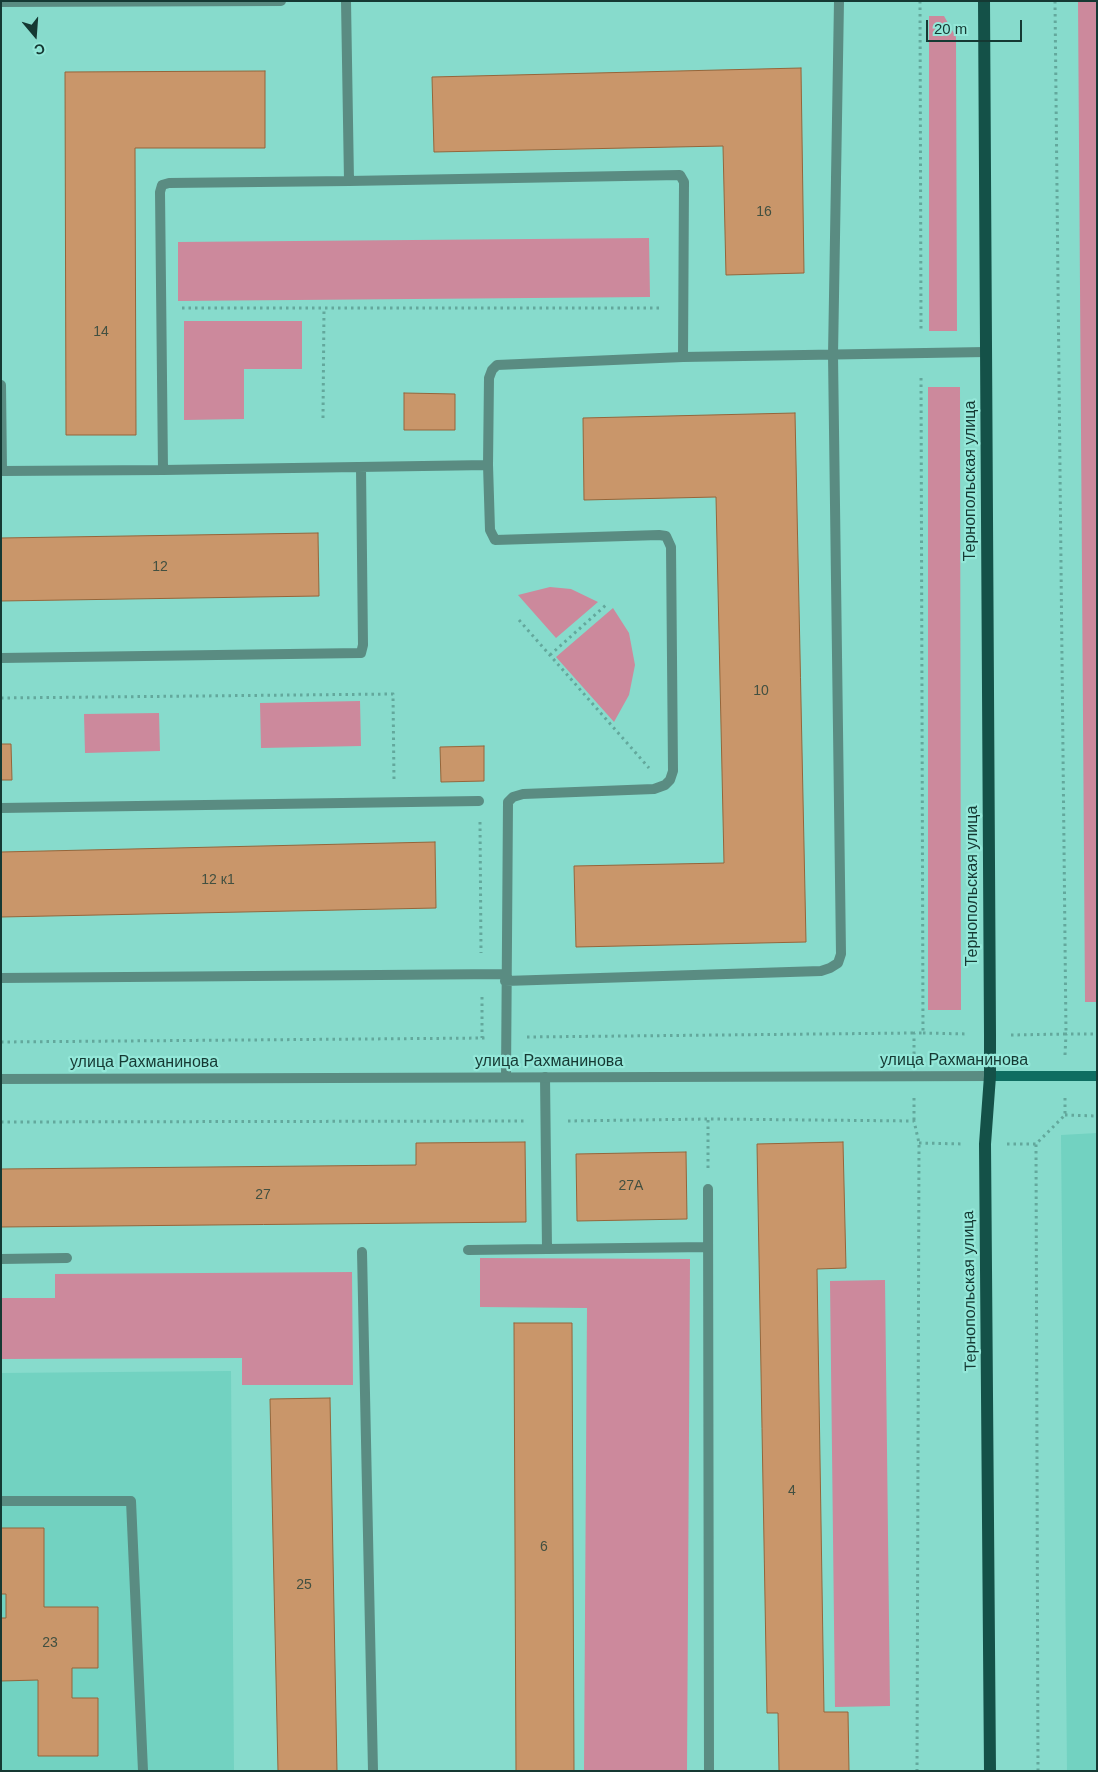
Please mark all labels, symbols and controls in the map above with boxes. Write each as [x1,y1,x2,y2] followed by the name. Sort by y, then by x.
[10,10,60,60] north arrow
[928,10,1024,42] scale bar
[934,20,967,37] text: 20 m
[32,40,47,58] text: С
[756,204,772,220] house number: 16
[93,324,109,340] house number: 14
[961,401,981,561] street label: Тернопольская улица
[152,559,168,575] house number: 12
[753,683,769,699] house number: 10
[963,806,983,966] street label: Тернопольская улица
[201,872,235,888] house number: 12 к1
[880,1051,1028,1071] street label: улица Рахманинова
[475,1052,623,1072] street label: улица Рахманинова
[70,1053,218,1073] street label: улица Рахманинова
[619,1178,643,1194] house number: 27А
[255,1187,271,1203] house number: 27
[959,1211,981,1371] street label: Тернопольская улица
[788,1483,796,1499] house number: 4
[540,1539,548,1555] house number: 6
[296,1577,312,1593] house number: 25
[42,1635,58,1651] house number: 23

